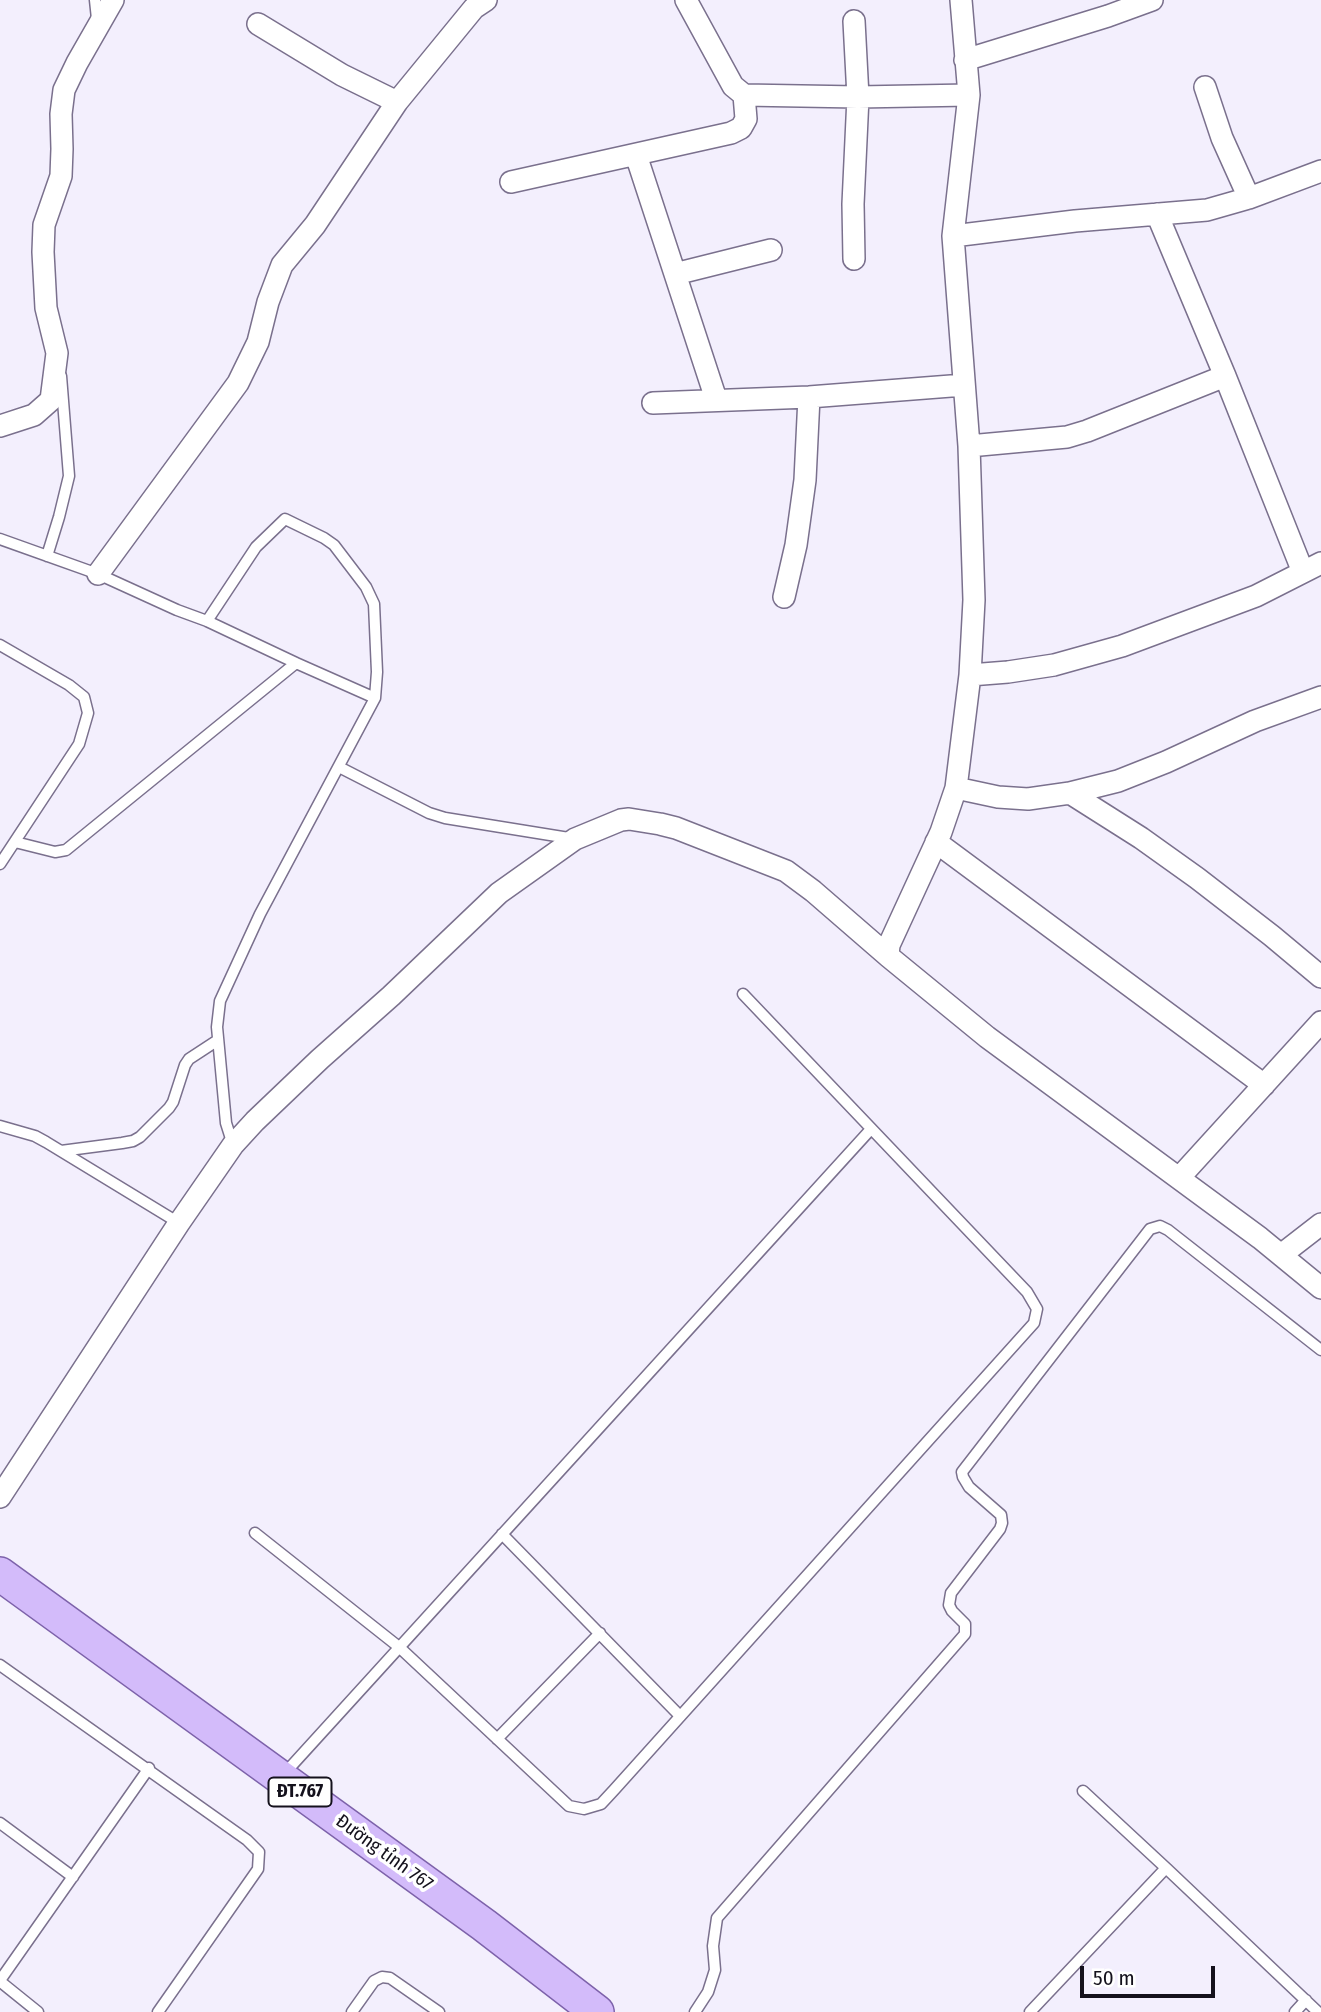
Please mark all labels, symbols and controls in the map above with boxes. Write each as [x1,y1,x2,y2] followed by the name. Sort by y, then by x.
[268,1778,332,1806] road number: ĐT.767
[331,1810,437,1896] street label: Đường tỉnh 767
[1083,1952,1218,1996] scale bar
[1093,1965,1135,1991] text: 50 m

